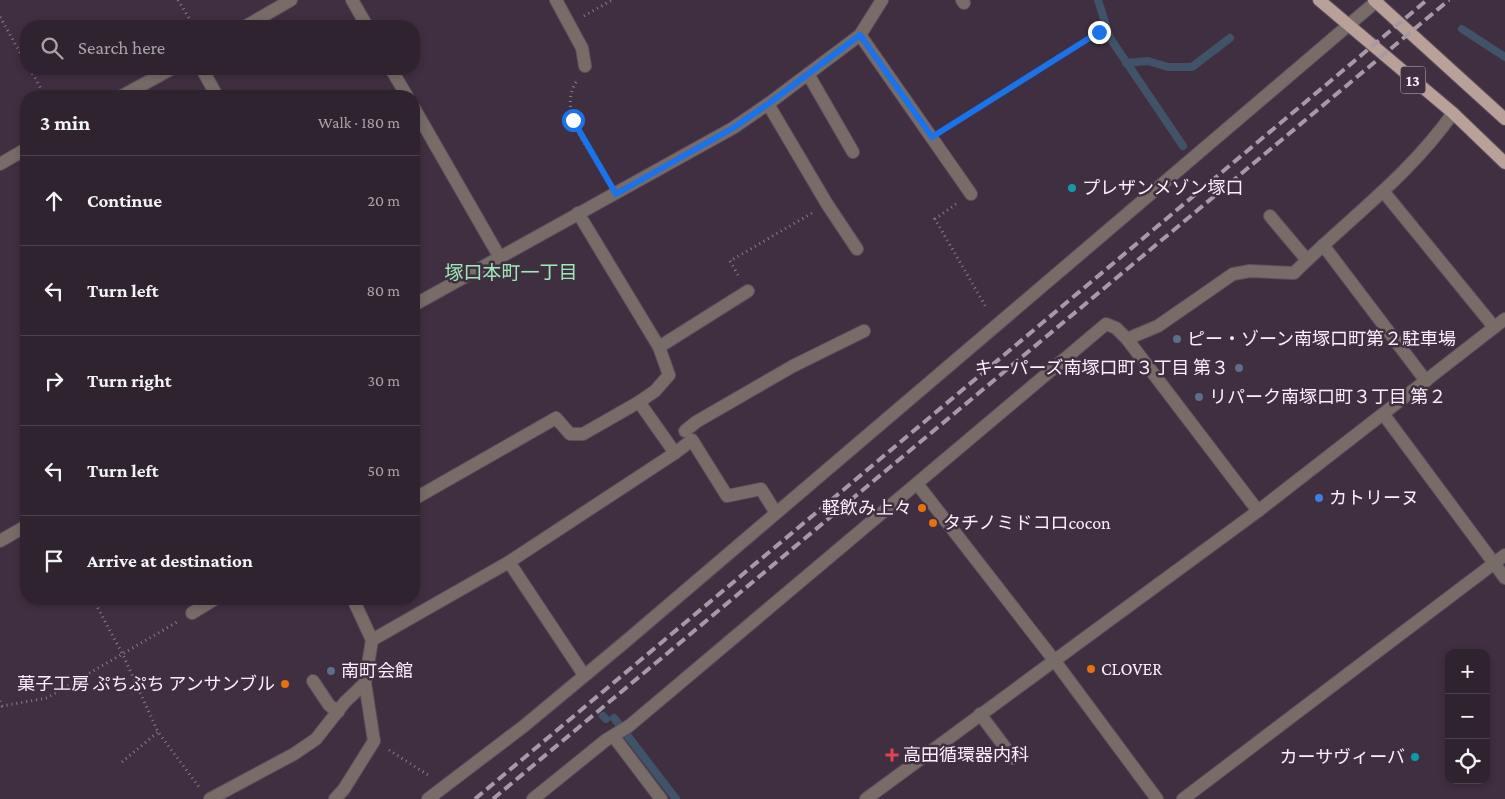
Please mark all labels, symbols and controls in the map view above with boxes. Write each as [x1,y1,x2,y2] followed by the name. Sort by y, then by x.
[20,20,420,75] search box
[1088,21,1111,44] route end
[38,34,66,62] icon: search
[78,37,165,58] text: Search here
[1400,66,1426,94] road number: 13
[562,109,585,132] route start
[40,111,90,135] text: 3 min
[318,114,400,131] text: Walk · 180 m
[1082,178,1243,198] place label: プレザンメゾン塚口
[1066,182,1078,194] marker: プレザンメゾン塚口
[40,187,68,215] icon: ahead
[87,190,162,211] text: Continue
[367,192,400,209] text: 20 m
[444,262,578,283] district label: 塚口本町一丁目
[40,277,68,305] icon: left
[87,280,159,301] text: Turn left
[366,282,400,299] text: 80 m
[1187,329,1456,349] place label: ピー・ゾーン南塚口町第２駐車場
[1171,333,1183,345] marker: ピー・ゾーン南塚口町第２駐車場
[975,358,1229,378] place label: キーパーズ南塚口町３丁目 第３
[1233,362,1245,374] marker: キーパーズ南塚口町３丁目 第３
[40,367,68,395] icon: right
[87,370,172,391] text: Turn right
[368,372,400,389] text: 30 m
[1209,387,1446,407] place label: リパーク南塚口町３丁目 第２
[1193,391,1205,403] marker: リパーク南塚口町３丁目 第２
[40,457,68,485] icon: left
[87,460,159,481] text: Turn left
[368,462,400,479] text: 50 m
[1329,488,1419,508] place label: カトリーヌ
[1313,492,1325,504] marker: カトリーヌ
[822,498,912,518] place label: 軽飲み上々
[916,502,928,514] marker: 軽飲み上々
[943,513,1111,533] place label: タチノミドコロcocon
[927,517,939,529] marker: タチノミドコロcocon
[40,547,68,575] icon: arrive
[87,550,253,571] text: Arrive at destination
[1445,649,1490,784] map controls
[1445,649,1490,694] button: +
[1101,659,1163,679] place label: CLOVER
[341,661,413,681] place label: 南町会館
[1085,663,1097,675] marker: CLOVER
[325,665,337,677] marker: 南町会館
[17,674,275,694] place label: 菓子工房 ぷちぷち アンサンブル
[279,678,291,690] marker: 菓子工房 ぷちぷち アンサンブル
[1445,694,1490,739] button: −
[1445,739,1490,784] button: locate
[903,745,1029,765] place label: 高田循環器内科
[1280,747,1405,767] place label: カーサヴィーバ
[885,748,899,762] marker: 高田循環器内科
[1409,751,1421,763] marker: カーサヴィーバ

